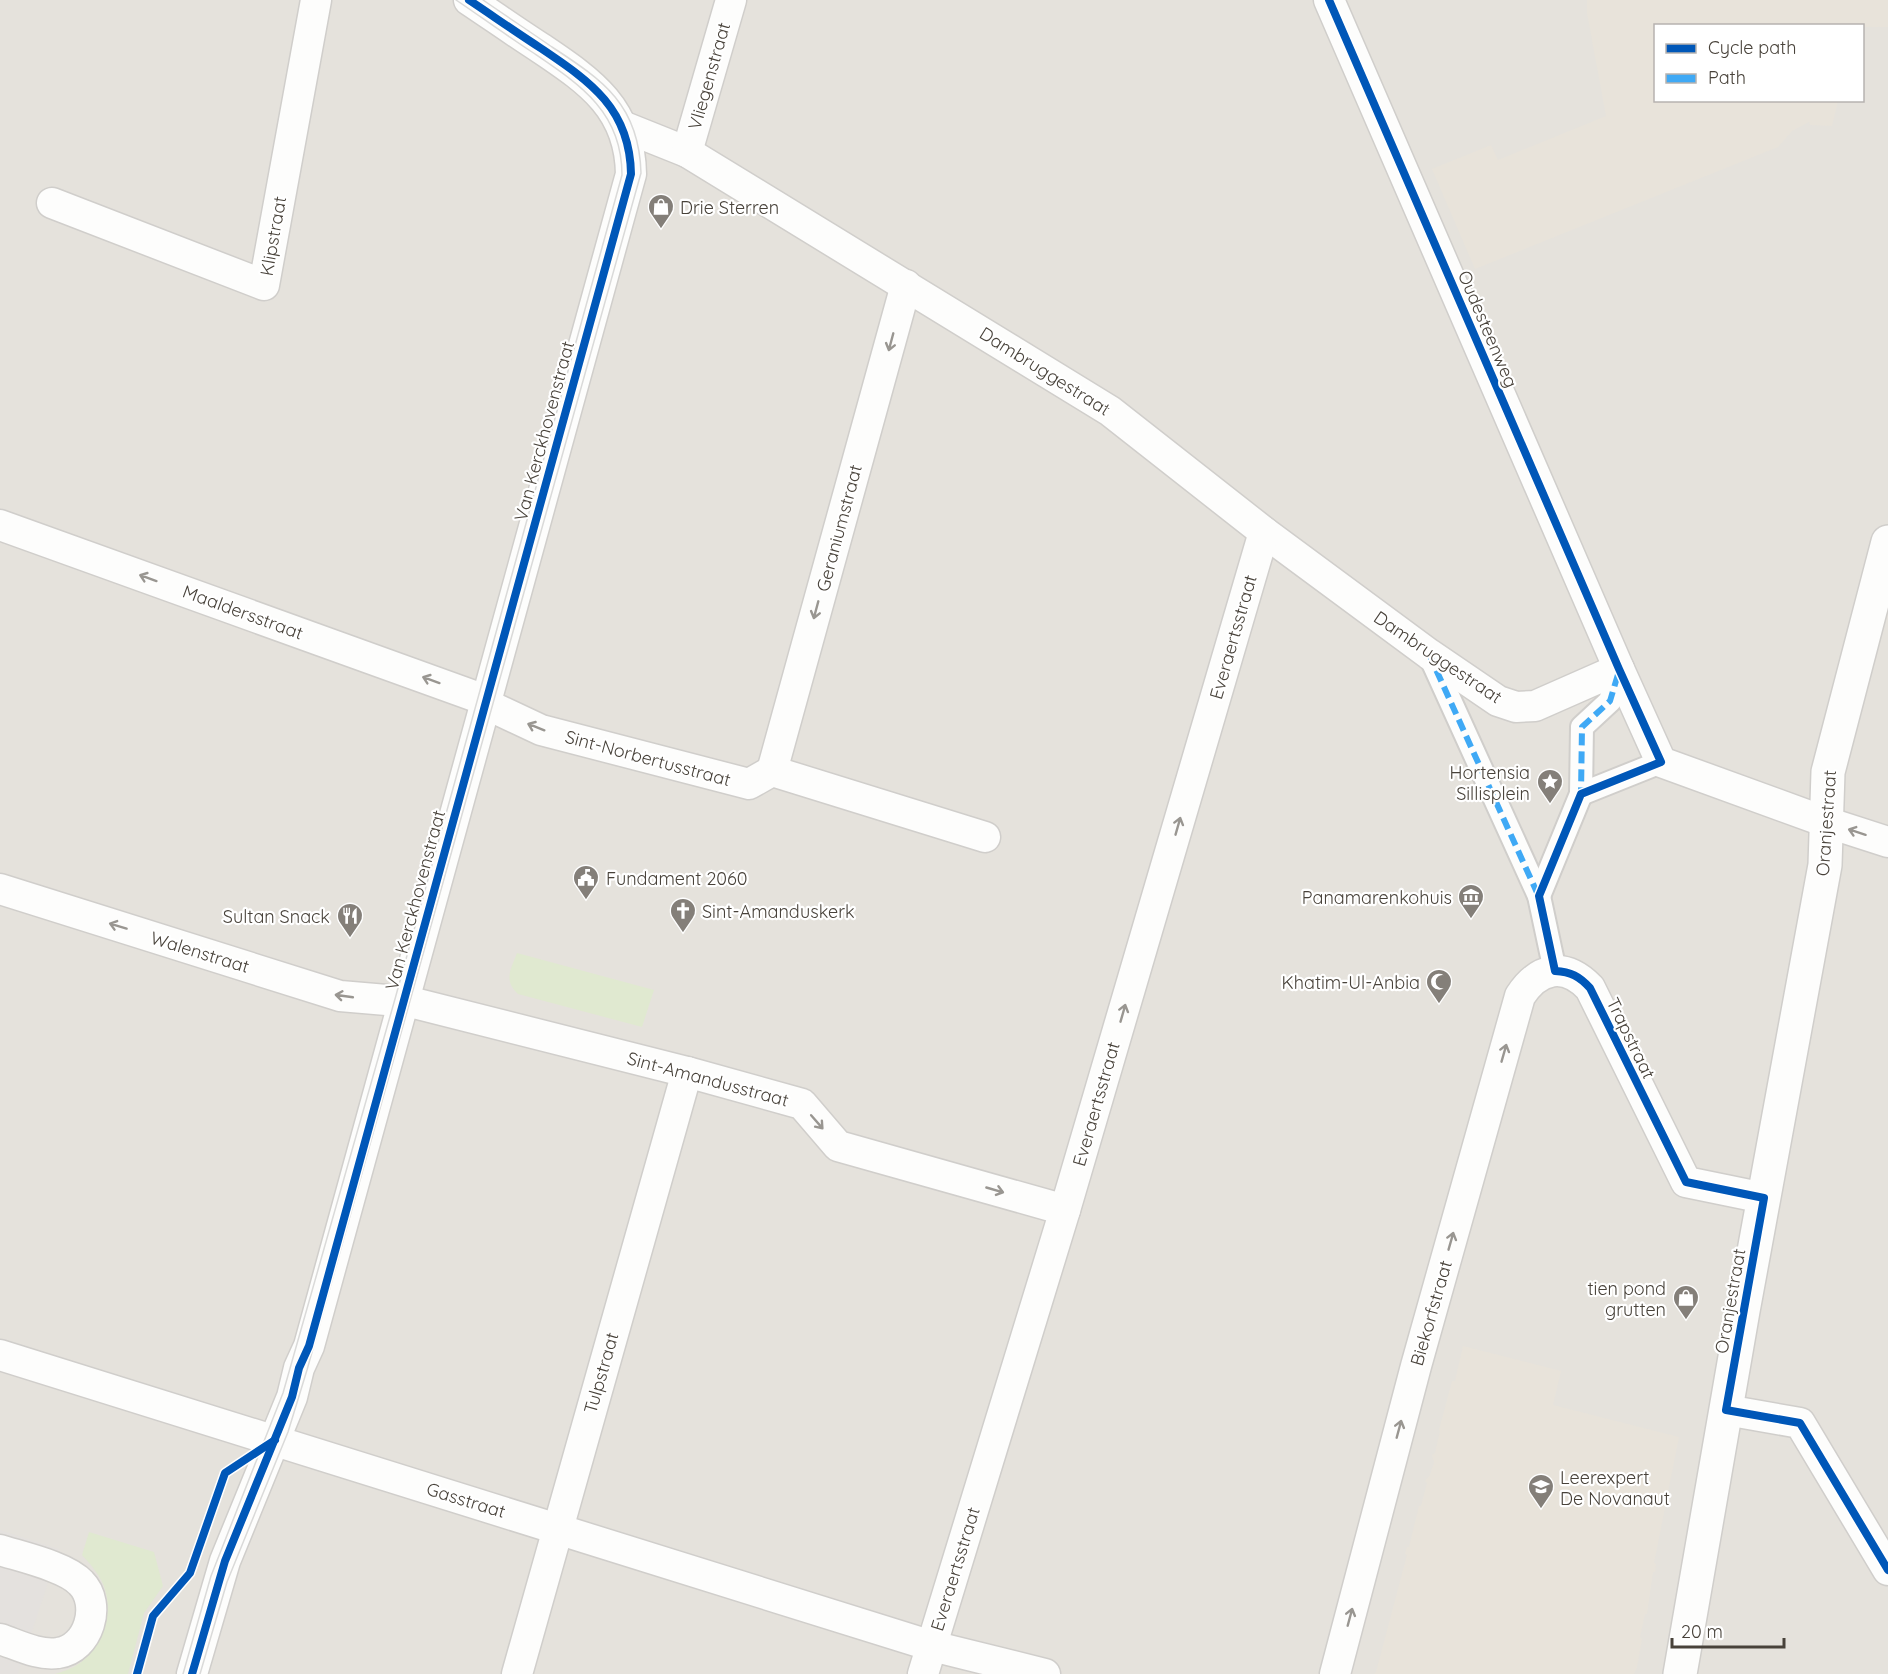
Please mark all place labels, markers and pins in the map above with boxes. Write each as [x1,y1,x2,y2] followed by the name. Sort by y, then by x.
[646,192,676,230] shop icon: Drie Sterren
[680,196,779,219] place label: Drie Sterren
[1449,761,1530,805] place label: Hortensia Sillisplein
[1535,767,1565,805] place icon: Hortensia Sillisplein
[571,863,601,901] public building icon: Fundament 2060
[606,867,747,890] place label: Fundament 2060
[1456,882,1486,920] museum icon: Panamarenkohuis
[1302,886,1452,909] place label: Panamarenkohuis
[668,896,698,934] church icon: Sint-Amanduskerk
[702,900,855,923] place label: Sint-Amanduskerk
[335,901,365,939] restaurant icon: Sultan Snack
[223,905,330,928] place label: Sultan Snack
[1424,967,1454,1005] mosque icon: Khatim-Ul-Anbia
[1282,971,1420,994] place label: Khatim-Ul-Anbia
[1587,1277,1666,1321] place label: tien pond grutten
[1671,1283,1701,1321] shop icon: tien pond grutten
[1560,1466,1670,1510] place label: Leerexpert De Novanaut
[1526,1472,1556,1510] school or university icon: Leerexpert De Novanaut

